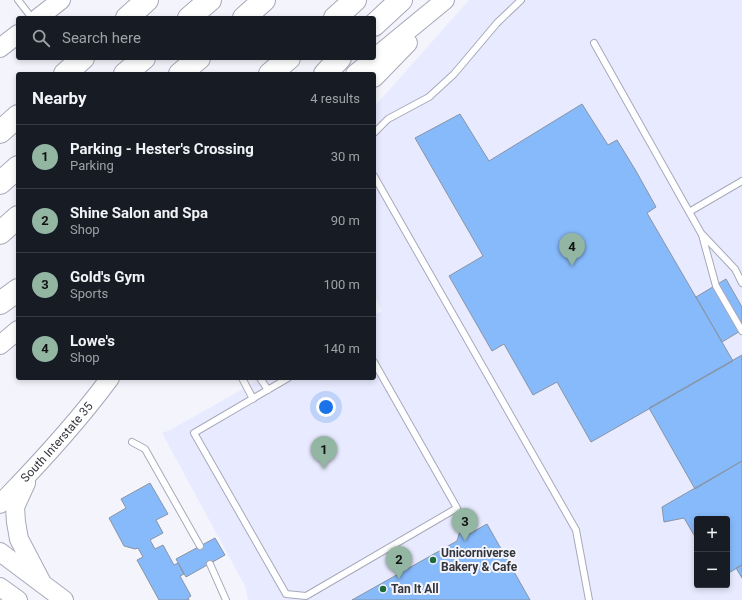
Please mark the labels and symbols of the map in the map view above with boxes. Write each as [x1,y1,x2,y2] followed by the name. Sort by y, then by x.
[559,233,585,266] pin: 4
[316,397,336,417] your location
[18,399,96,485] street label: South Interstate 35
[311,436,337,469] pin: 1
[452,508,478,541] pin: 3
[386,546,412,579] pin: 2
[441,546,518,574] place label: Unicorniverse Bakery & Cafe
[428,555,438,565] marker: Unicorniverse Bakery & Cafe
[391,582,439,596] place label: Tan It All
[378,584,388,594] marker: Tan It All

